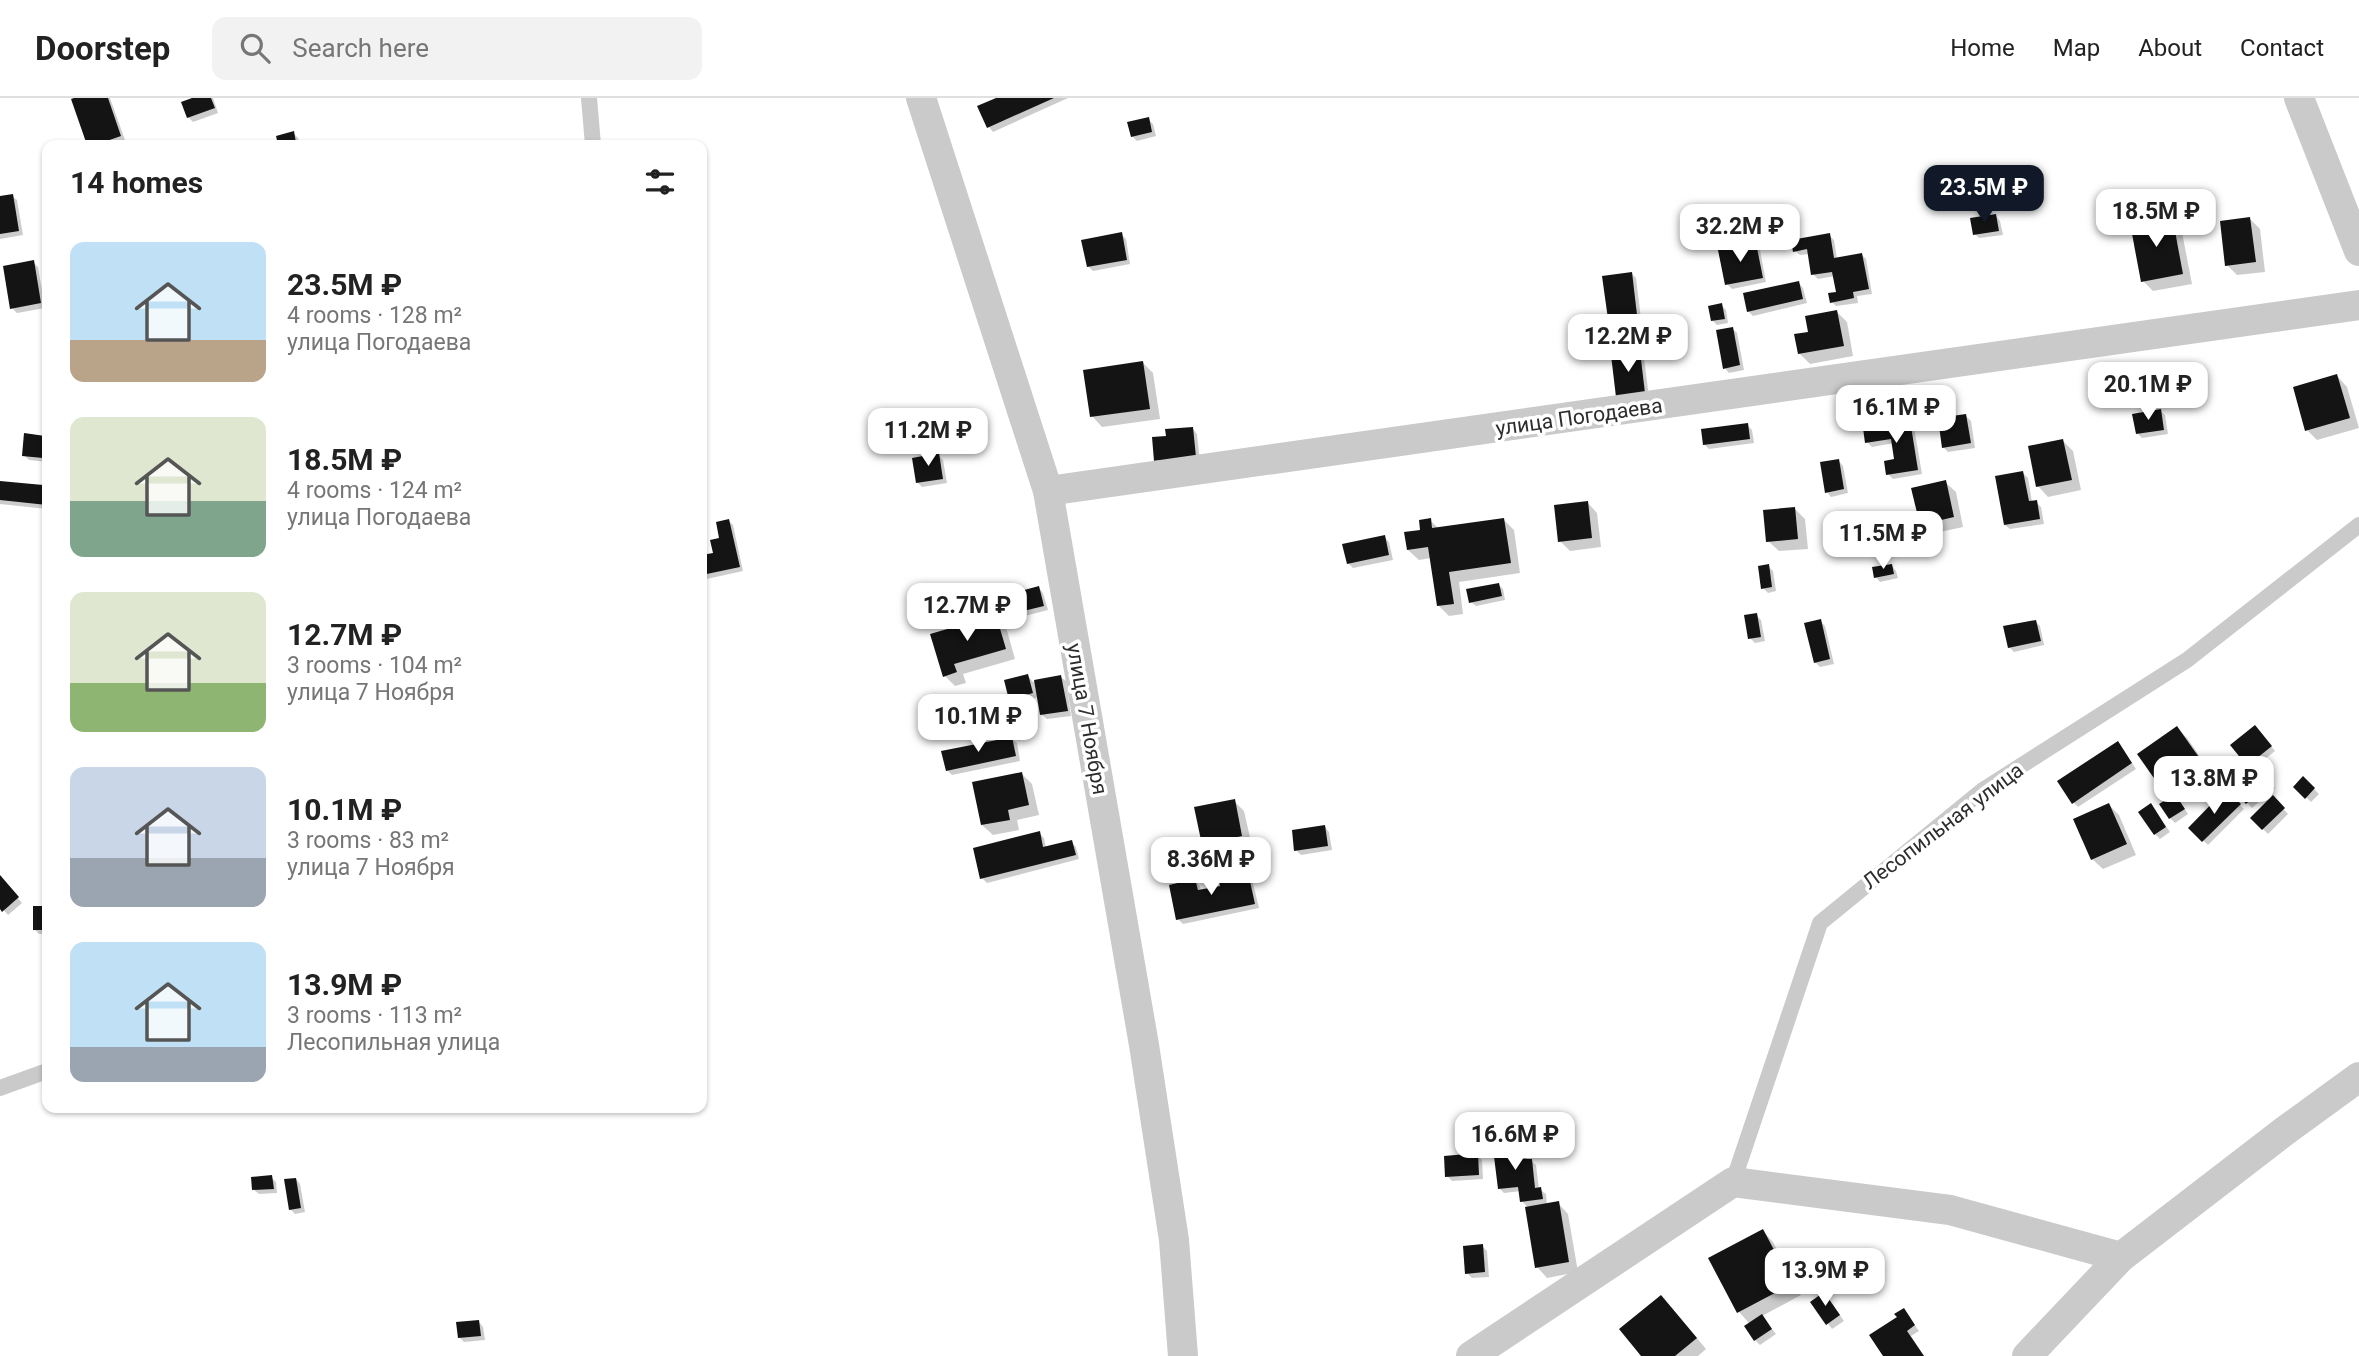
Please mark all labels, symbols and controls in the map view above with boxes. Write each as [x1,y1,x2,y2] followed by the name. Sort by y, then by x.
[212,17,702,80] search box
[35,29,170,68] text: Doorstep
[236,29,274,67] icon: search
[292,33,429,63] text: Search here
[1950,34,2015,62] text: Home
[2053,34,2100,62] text: Map
[2138,34,2202,62] text: About
[2240,34,2324,62] text: Contact
[641,163,679,201] icon: filters
[70,165,203,200] text: 14 homes
[1919,166,2049,225] pin: 23.5M ₽
[1940,174,2028,201] text: 23.5M ₽
[2091,190,2221,249] pin: 18.5M ₽
[2112,198,2200,225] text: 18.5M ₽
[1675,204,1805,264] pin: 32.2M ₽
[1696,213,1784,240] text: 32.2M ₽
[287,267,402,302] text: 23.5M ₽
[126,270,210,354] icon: home
[287,302,462,329] text: 4 rooms · 128 m²
[1563,314,1693,374] pin: 12.2M ₽
[1584,323,1672,350] text: 12.2M ₽
[287,329,471,356] text: улица Погодаева
[2083,362,2213,422] pin: 20.1M ₽
[2104,371,2192,398] text: 20.1M ₽
[1831,386,1961,445] pin: 16.1M ₽
[1494,393,1664,441] street label: улица Погодаева
[1852,394,1940,421] text: 16.1M ₽
[863,408,993,468] pin: 11.2M ₽
[884,417,972,444] text: 11.2M ₽
[287,442,402,477] text: 18.5M ₽
[126,445,210,529] icon: home
[287,477,462,504] text: 4 rooms · 124 m²
[287,504,471,531] text: улица Погодаева
[1818,512,1948,571] pin: 11.5M ₽
[1839,520,1927,547] text: 11.5M ₽
[902,584,1032,643] pin: 12.7M ₽
[923,592,1011,619] text: 12.7M ₽
[287,617,402,652] text: 12.7M ₽
[126,620,210,704] icon: home
[1062,642,1112,796] street label: улица 7 Ноября
[287,652,462,679] text: 3 rooms · 104 m²
[287,679,455,706] text: улица 7 Ноября
[913,694,1043,754] pin: 10.1M ₽
[934,703,1022,730] text: 10.1M ₽
[2149,756,2279,816] pin: 13.8M ₽
[1858,758,2028,894] street label: Лесопильная улица
[2170,765,2258,792] text: 13.8M ₽
[287,792,402,827] text: 10.1M ₽
[126,795,210,879] icon: home
[287,827,449,854] text: 3 rooms · 83 m²
[1146,838,1276,897] pin: 8.36M ₽
[1167,846,1255,873] text: 8.36M ₽
[287,854,455,881] text: улица 7 Ноября
[287,967,402,1002] text: 13.9M ₽
[126,970,210,1054] icon: home
[287,1002,462,1029] text: 3 rooms · 113 m²
[287,1029,500,1056] text: Лесопильная улица
[1450,1112,1580,1172] pin: 16.6M ₽
[1471,1121,1559,1148] text: 16.6M ₽
[1760,1248,1890,1308] pin: 13.9M ₽
[1781,1257,1869,1284] text: 13.9M ₽

